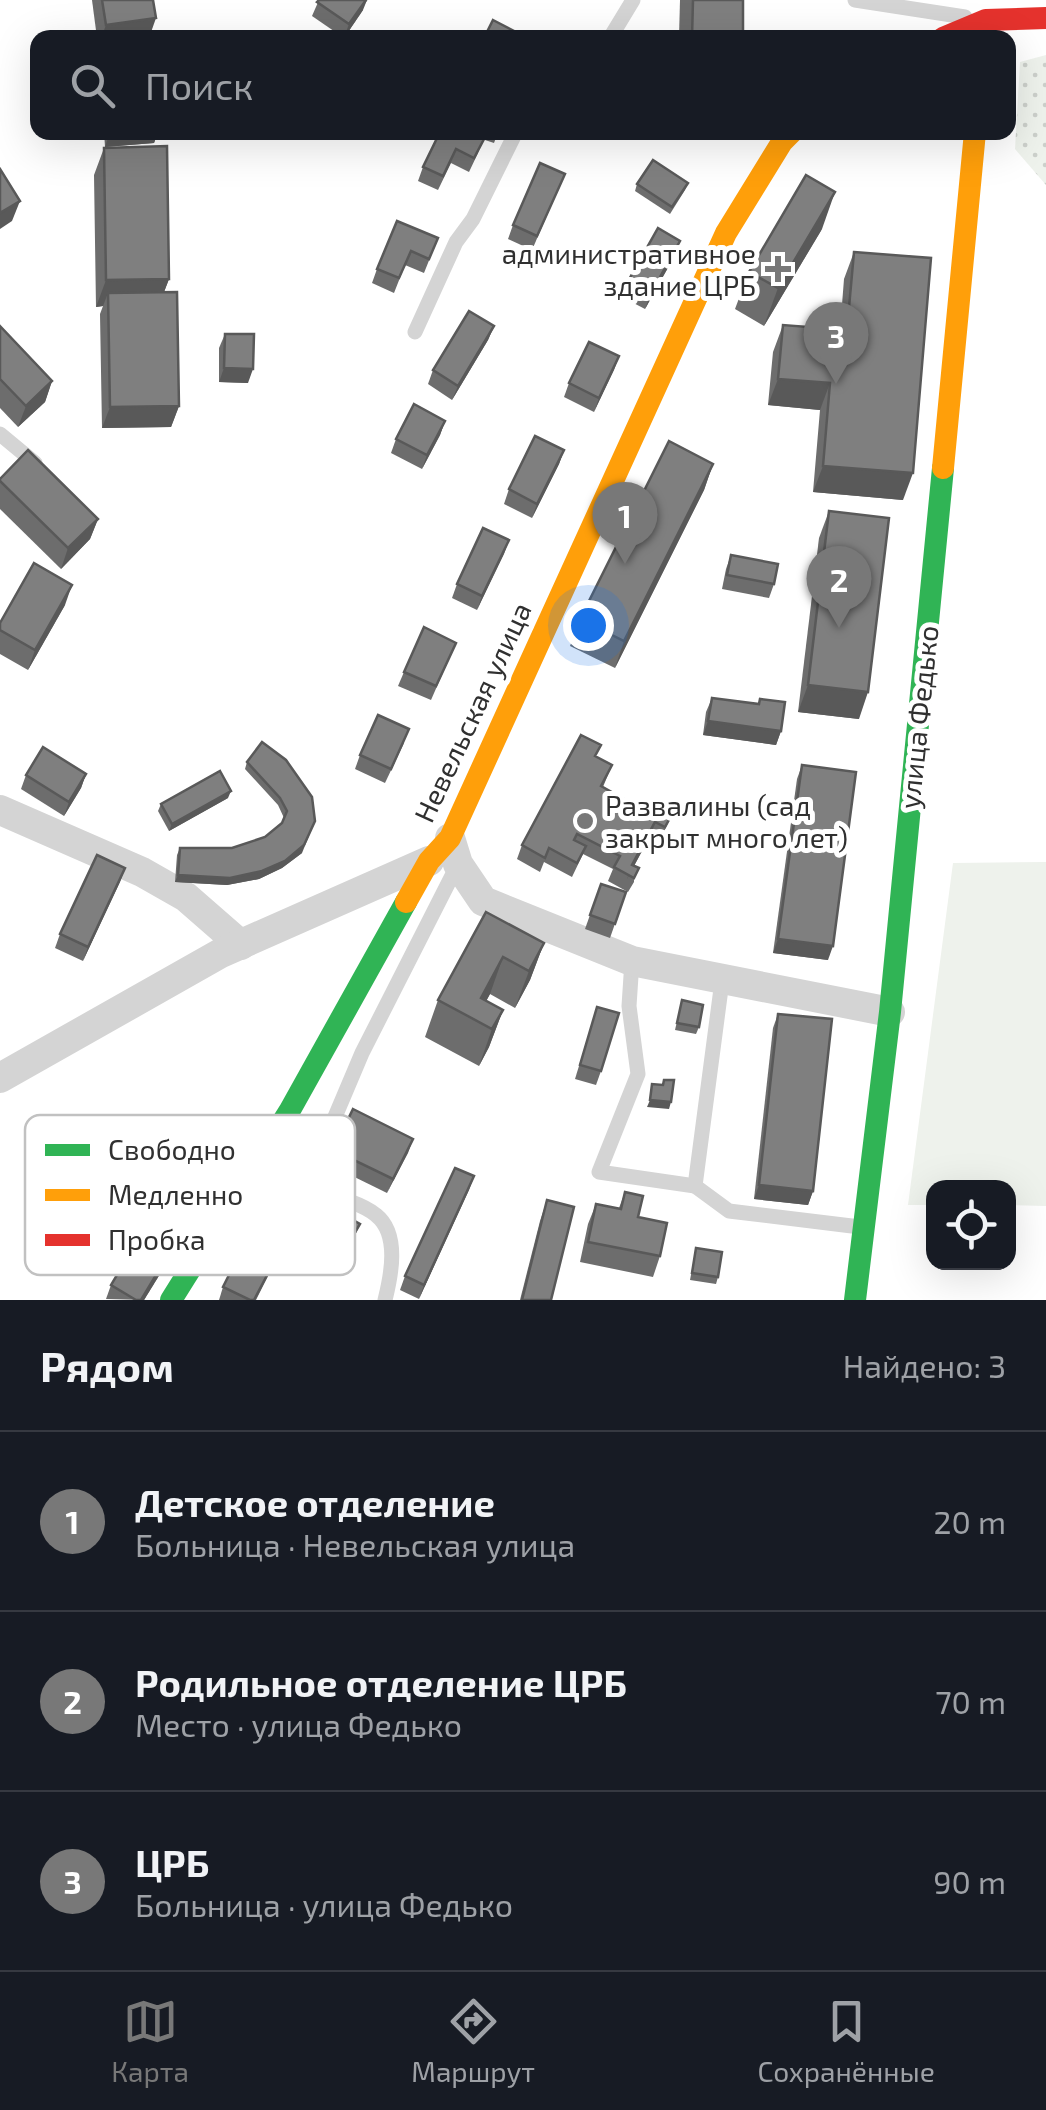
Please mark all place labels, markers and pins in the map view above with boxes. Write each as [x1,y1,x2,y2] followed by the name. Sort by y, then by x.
[502,236,756,302] place label: административное здание ЦРБ
[765,256,791,282] marker: административное здание ЦРБ
[804,302,868,384] pin: 3
[592,482,658,564] pin: 1
[806,546,872,628] pin: 2
[605,788,848,854] place label: Развалины (сад закрыт много лет)
[574,810,596,832] marker: Развалины (сад закрыт много лет)

